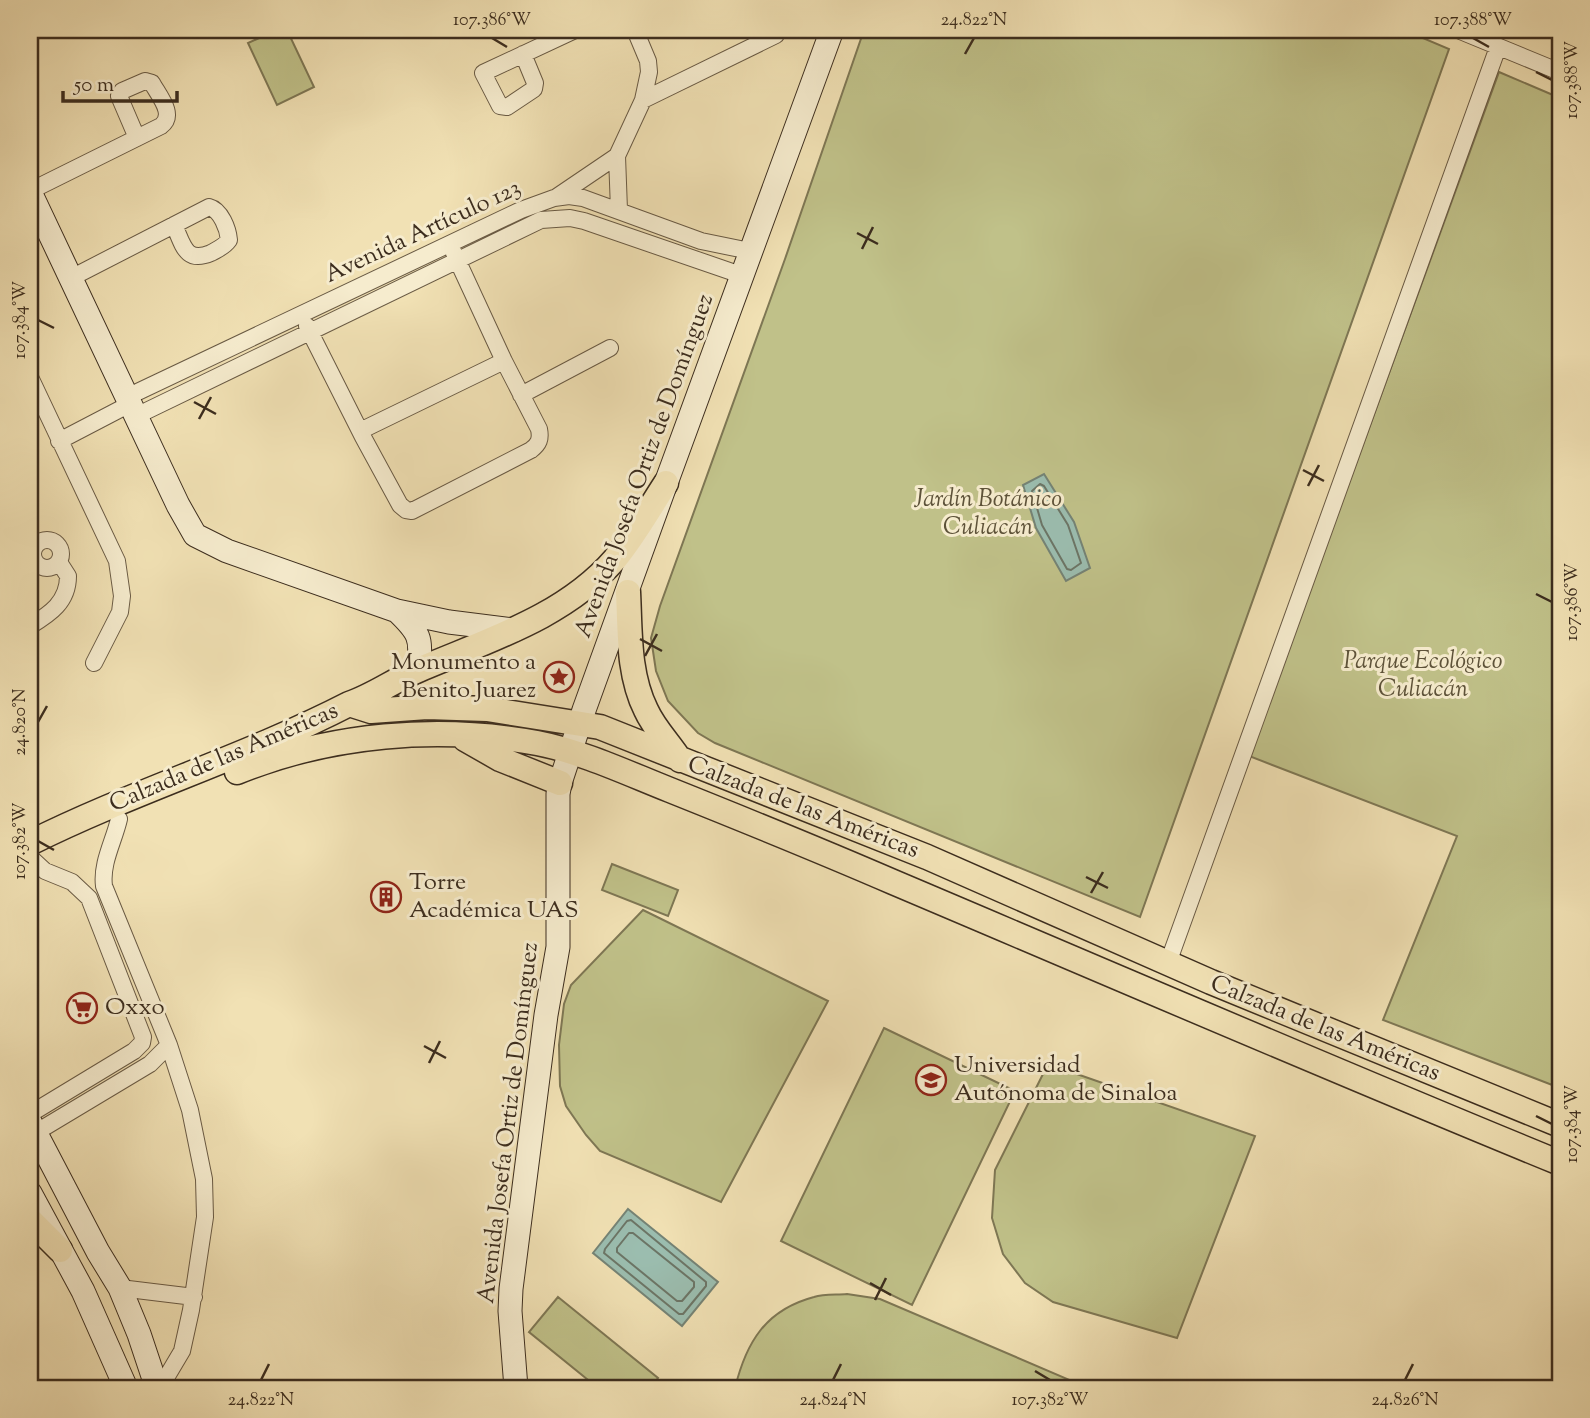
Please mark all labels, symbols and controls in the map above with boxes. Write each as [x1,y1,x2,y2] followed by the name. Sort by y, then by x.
[453,8,531,34] text: 107.386°W
[941,8,1007,34] text: 24.822°N
[1434,8,1512,34] text: 107.388°W
[1560,41,1586,119] text: 107.388°W
[63,60,177,104] scale bar
[73,71,114,101] text: 50 m
[319,172,527,292] street label: Avenida Artículo 123
[8,281,34,359] text: 107.384°W
[567,289,723,643] street label: Avenida Josefa Ortiz de Domínguez
[913,483,1062,545] park label: Jardín Botánico Culiacán
[1560,563,1586,641] text: 107.386°W
[1343,645,1503,707] park label: Parque Ecológico Culiacán
[391,646,536,708] place label: Monumento a Benito Juarez
[542,660,576,694] place icon: Monumento a Benito Juarez
[8,688,34,756] text: 24.820°N
[104,694,344,822] street label: Calzada de las Américas
[682,748,924,868] street label: Calzada de las Américas
[8,802,34,880] text: 107.382°W
[409,866,579,928] place label: Torre Académica UAS
[369,880,403,914] building icon: Torre Académica UAS
[470,940,548,1306] street label: Avenida Josefa Ortiz de Domínguez
[1205,967,1445,1091] street label: Calzada de las Américas
[65,991,99,1025] supermarket icon: Oxxo
[105,991,165,1025] place label: Oxxo
[954,1049,1178,1111] place label: Universidad Autónoma de Sinaloa
[914,1063,948,1097] school or university icon: Universidad Autónoma de Sinaloa
[1560,1085,1586,1163] text: 107.384°W
[228,1388,294,1414] text: 24.822°N
[799,1388,867,1414] text: 24.824°N
[1012,1388,1089,1414] text: 107.382°W
[1371,1388,1439,1414] text: 24.826°N

